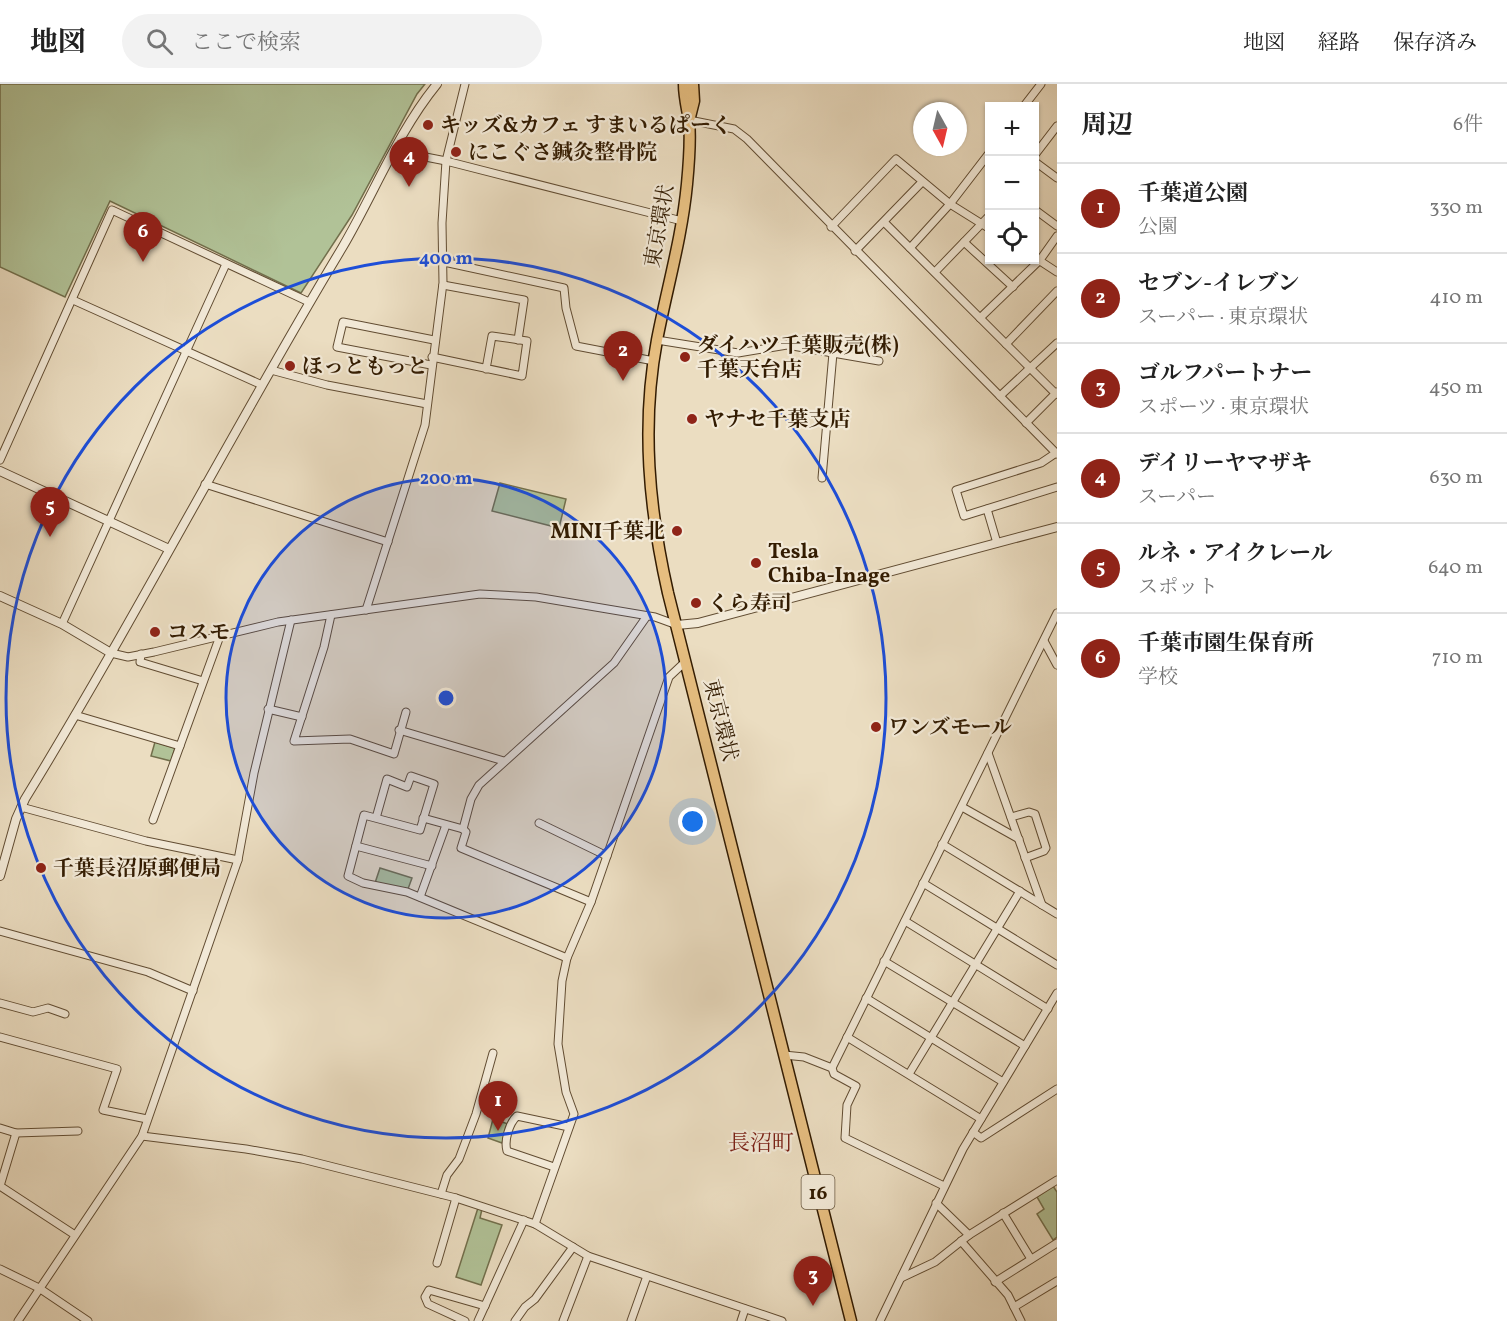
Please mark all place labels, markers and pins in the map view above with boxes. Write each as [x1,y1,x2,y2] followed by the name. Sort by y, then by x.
[440,112,732,141] place label: キッズ&カフェ すまいるぱーく
[421,118,435,132] marker: キッズ&カフェ すまいるぱーく
[390,138,428,187] pin: 4
[468,139,657,168] place label: にこぐさ鍼灸整骨院
[449,145,463,159] marker: にこぐさ鍼灸整骨院
[124,212,162,262] pin: 6
[604,332,642,381] pin: 2
[697,332,899,385] place label: ダイハツ千葉販売(株) 千葉天台店
[678,350,692,364] marker: ダイハツ千葉販売(株) 千葉天台店
[302,353,428,382] place label: ほっともっと
[283,359,297,373] marker: ほっともっと
[704,406,851,435] place label: ヤナセ千葉支店
[685,412,699,426] marker: ヤナセ千葉支店
[31,488,70,537] pin: 5
[550,518,665,547] place label: MINI千葉北
[670,524,684,538] marker: MINI千葉北
[768,538,890,591] place label: Tesla Chiba-Inage
[749,556,763,570] marker: Tesla Chiba-Inage
[708,590,792,619] place label: くら寿司
[689,596,703,610] marker: くら寿司
[167,619,230,648] place label: コスモ
[148,625,162,639] marker: コスモ
[436,688,456,708] centre of rings
[888,714,1012,743] place label: ワンズモール
[869,720,883,734] marker: ワンズモール
[53,855,221,884] place label: 千葉長沼原郵便局
[34,861,48,875] marker: 千葉長沼原郵便局
[478,1082,518,1131] pin: 1
[794,1256,832,1306] pin: 3

